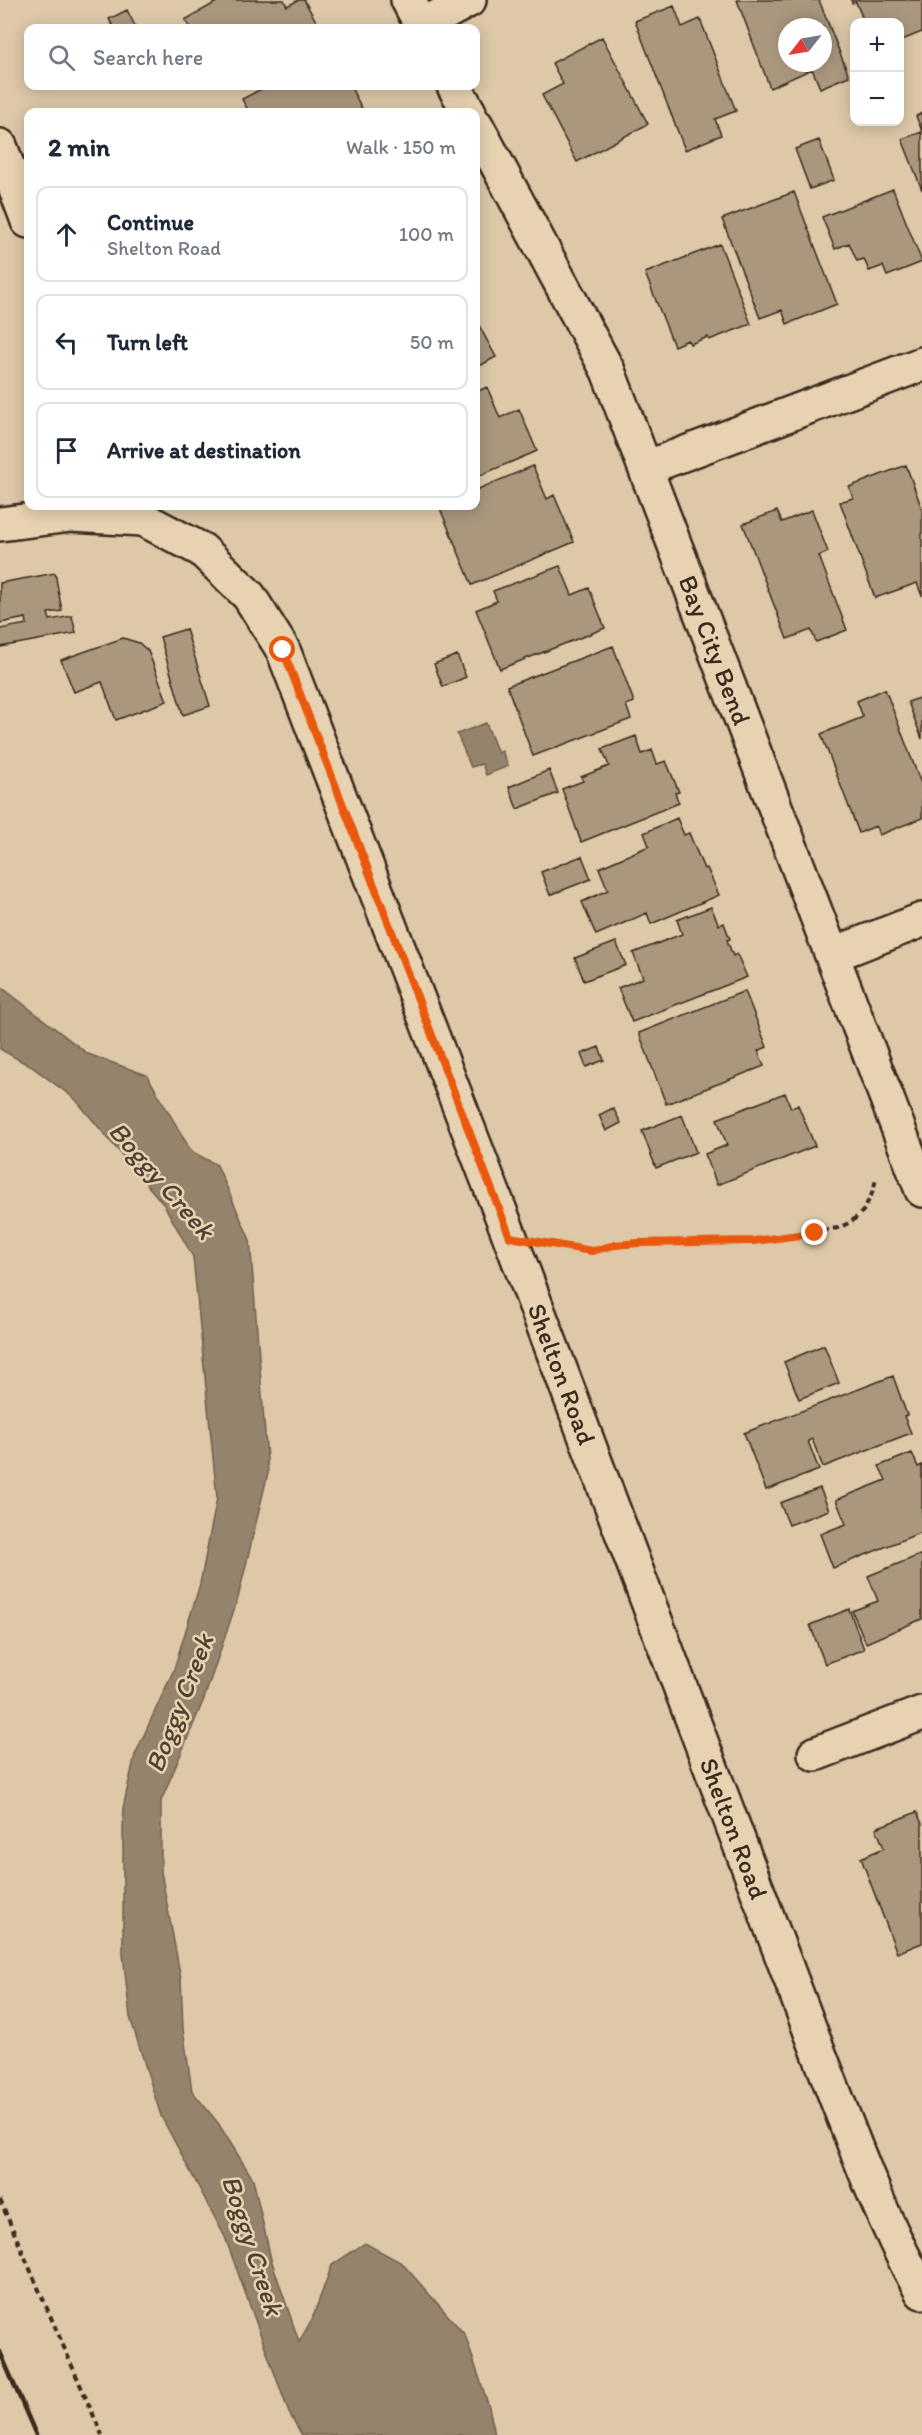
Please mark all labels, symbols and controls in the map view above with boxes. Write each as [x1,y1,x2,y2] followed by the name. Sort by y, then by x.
[778,18,832,72] north arrow
[850,18,904,126] map controls
[850,18,904,72] button: +
[24,24,480,90] search box
[45,41,78,74] icon: search
[93,44,203,71] text: Search here
[850,72,904,126] button: −
[48,131,110,163] text: 2 min
[346,135,456,159] text: Walk · 150 m
[107,209,194,236] text: Continue
[50,218,83,251] icon: ahead
[399,222,454,246] text: 100 m
[107,236,221,260] text: Shelton Road
[50,326,83,359] icon: left
[107,329,188,356] text: Turn left
[410,330,454,354] text: 50 m
[50,434,83,467] icon: arrive
[107,437,301,464] text: Arrive at destination
[672,571,758,729] street label: Bay City Bend
[269,636,295,662] route start
[102,1114,224,1247] water label: Boggy Creek
[801,1219,827,1245] route end
[521,1299,603,1449] street label: Shelton Road
[138,1627,221,1777] water label: Boggy Creek
[693,1753,775,1904] street label: Shelton Road
[215,2171,292,2321] water label: Boggy Creek

